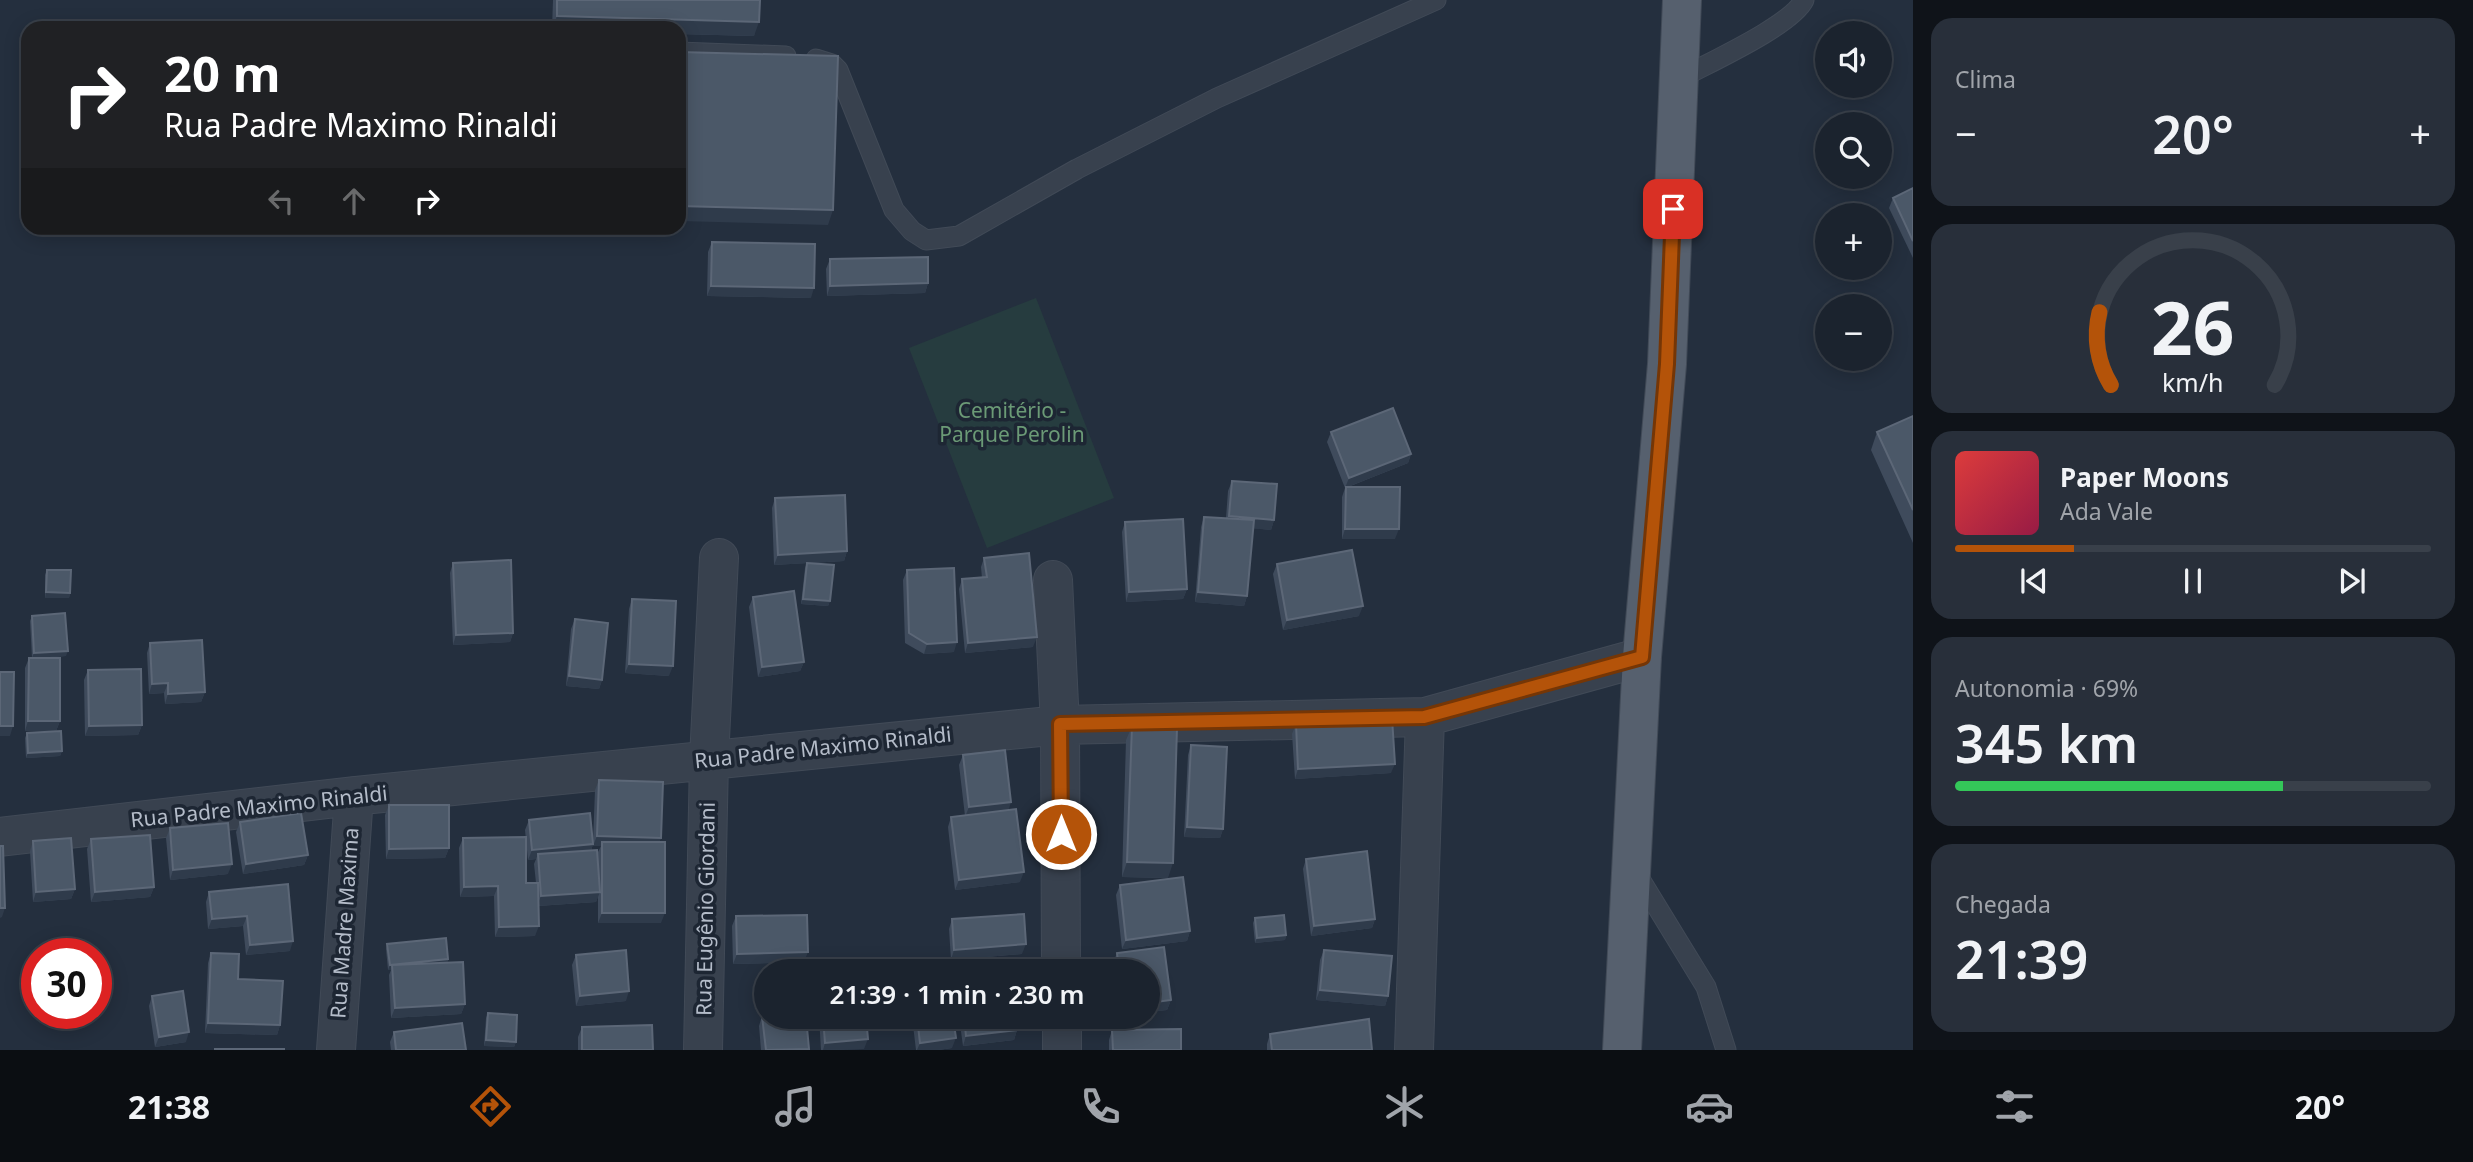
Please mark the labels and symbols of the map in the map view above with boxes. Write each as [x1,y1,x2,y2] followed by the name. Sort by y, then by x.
[1643,179,1703,239] pin
[939,396,1085,448] park label: Cemitério - Parque Perolin
[693,720,953,774] street label: Rua Padre Maximo Rinaldi
[129,779,389,833] street label: Rua Padre Maximo Rinaldi
[1024,797,1098,871] position arrow
[689,802,721,1016] street label: Rua Eugênio Giordani
[323,827,365,1019] street label: Rua Madre Maxima
[21,938,112,1029] speed limit sign: 30

